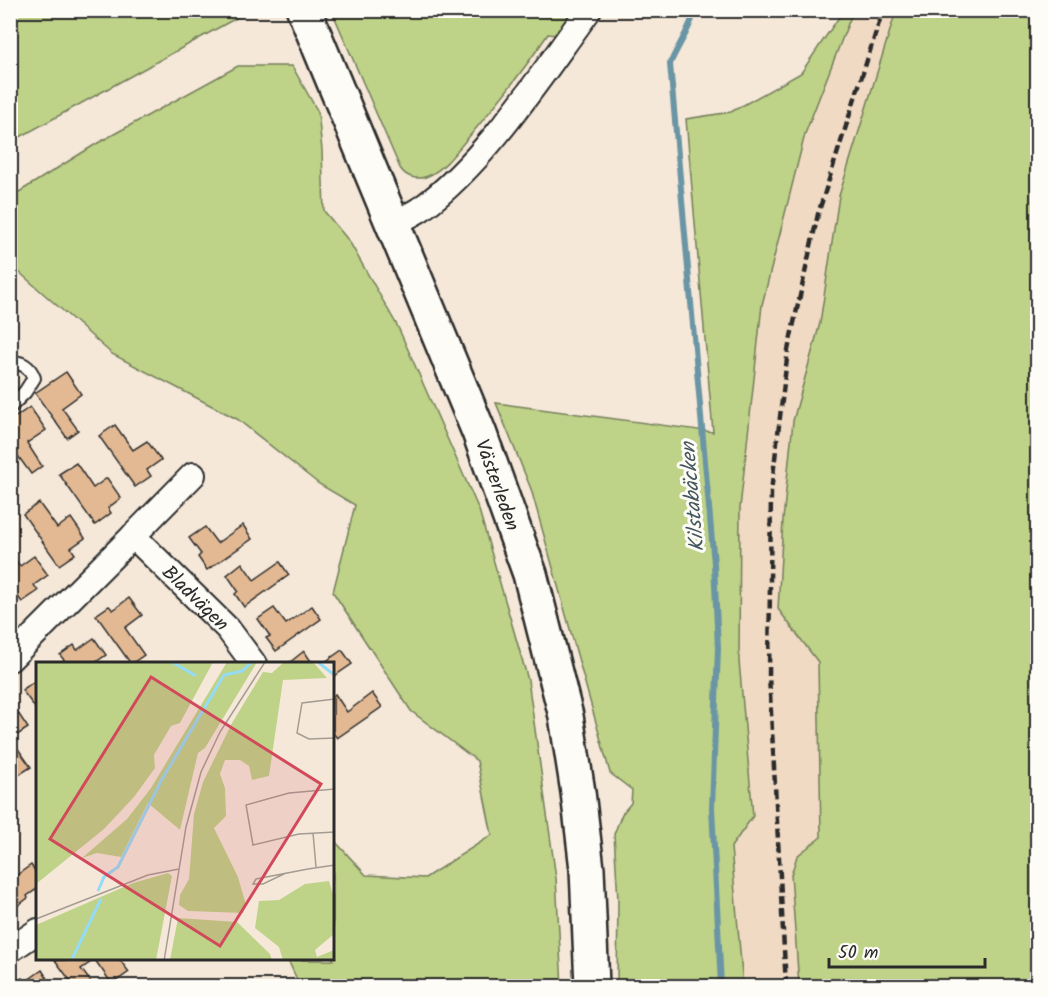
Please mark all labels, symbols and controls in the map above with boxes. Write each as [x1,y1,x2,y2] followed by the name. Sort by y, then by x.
[465,435,527,536] street label: Västerleden
[672,439,715,553] water label: Kilstabäcken
[153,558,236,640] street label: Bladvägen
[36,662,334,961] inset map
[829,931,985,969] scale bar
[838,939,878,968] text: 50 m

